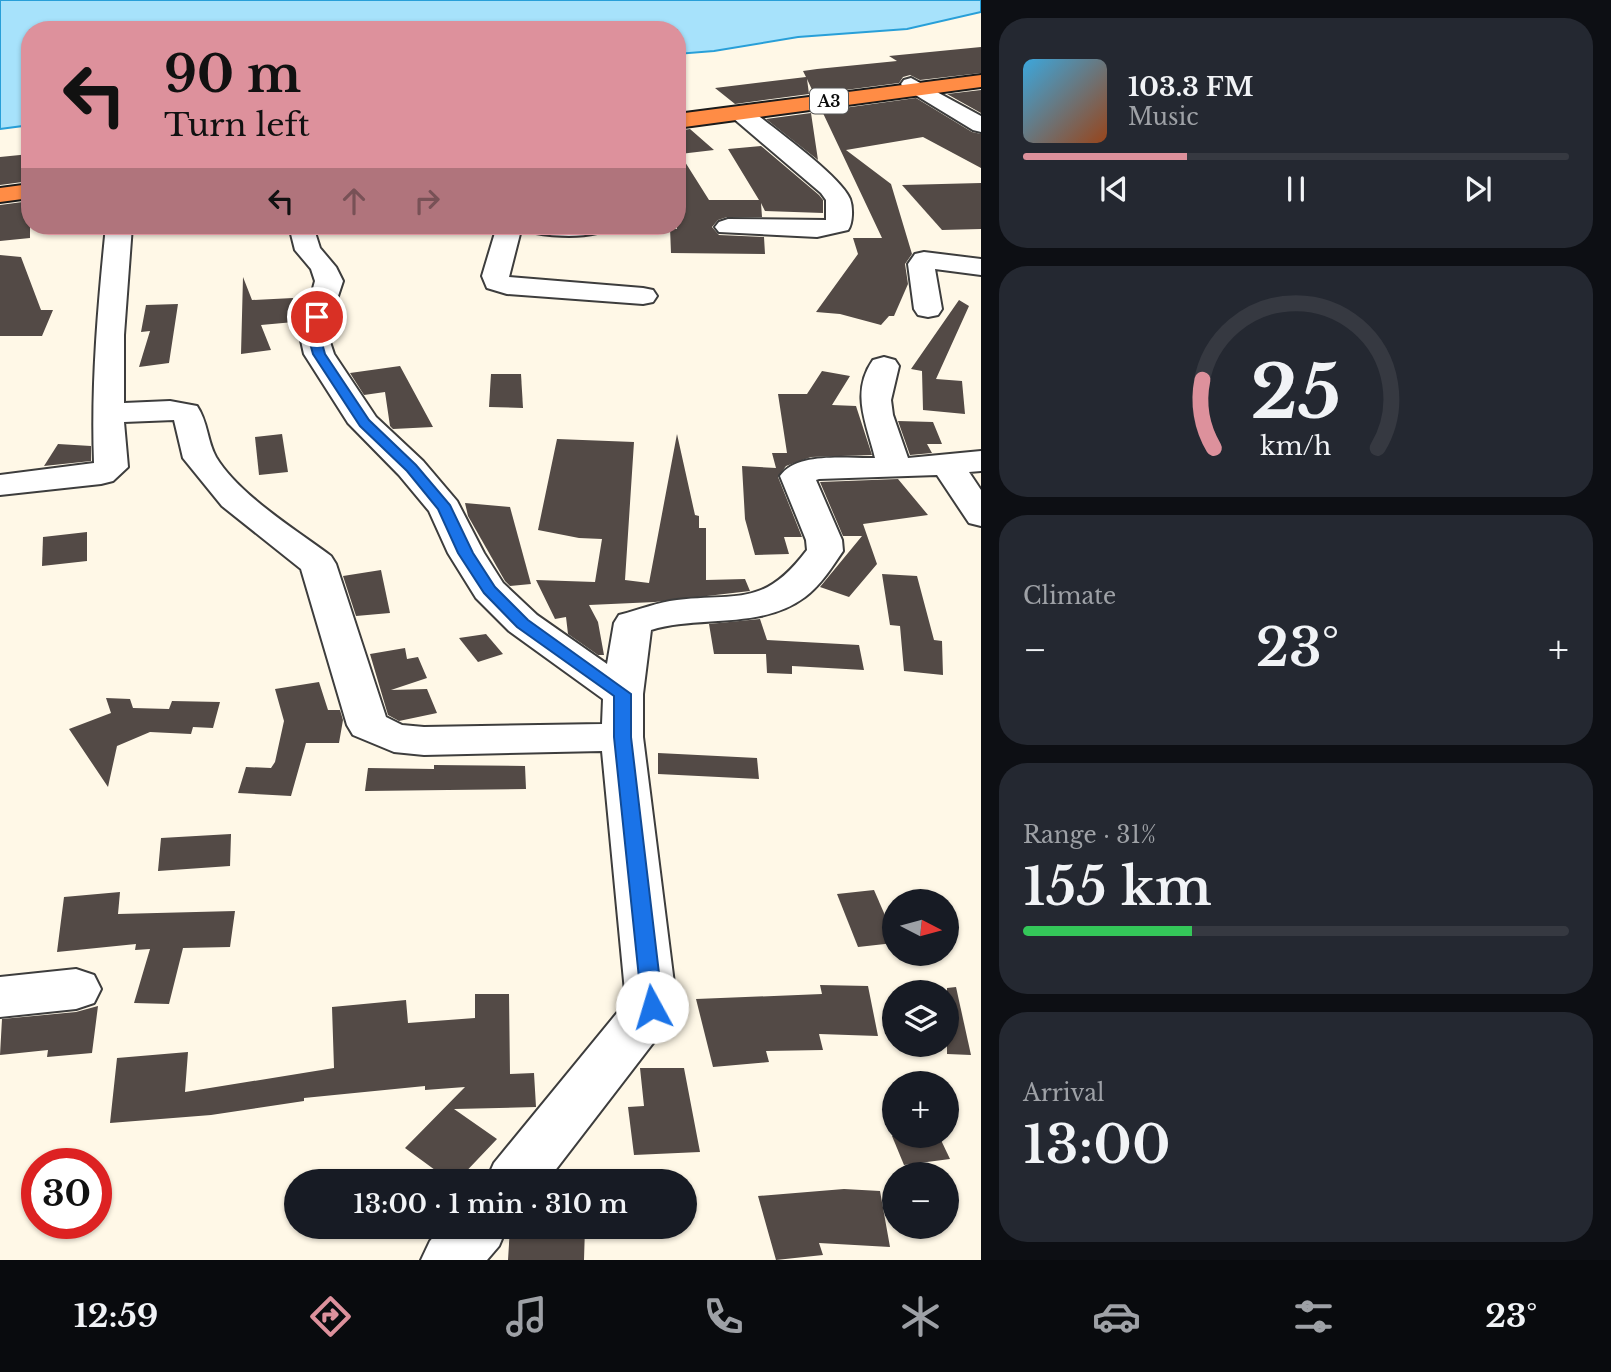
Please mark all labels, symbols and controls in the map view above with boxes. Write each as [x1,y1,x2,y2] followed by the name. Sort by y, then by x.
[164,44,301,105] text: 90 m
[49,49,140,140] icon: left
[1128,71,1253,103] text: 103.3 FM
[810,88,848,114] road number: A3
[1128,103,1199,131] text: Music
[164,105,310,145] text: Turn left
[1095,170,1133,208] icon: previous
[1277,170,1315,208] icon: pause
[1459,170,1497,208] icon: next
[262,182,300,220] icon: left
[335,182,373,220] icon: ahead
[408,182,446,220] icon: right
[287,287,347,347] pin
[298,298,336,336] icon: arrive
[1251,347,1341,438] text: 25
[1261,430,1331,461] text: km/h
[1023,582,1116,610] text: Climate
[1256,616,1339,680] text: 23°
[1023,626,1047,673] text: −
[1548,626,1569,673] text: +
[1023,821,1156,849] text: Range · 31%
[1023,855,1212,919] text: 155 km
[882,889,959,966] north arrow
[882,889,959,1239] map controls
[615,970,689,1044] position arrow
[882,980,959,1057] button: layers
[882,1071,959,1148] button: +
[1023,1079,1104,1107] text: Arrival
[1023,1113,1171,1177] text: 13:00
[21,1148,112,1239] speed limit sign: 30
[882,1162,959,1239] button: −
[353,1188,628,1220] text: 13:00 · 1 min · 310 m
[306,1292,355,1341] icon: directions
[502,1292,551,1341] icon: music
[699,1292,748,1341] icon: phone
[896,1292,945,1341] icon: climate
[1092,1292,1141,1341] icon: car
[1289,1292,1338,1341] icon: filters
[74,1296,158,1336] text: 12:59
[1485,1296,1537,1336] text: 23°

